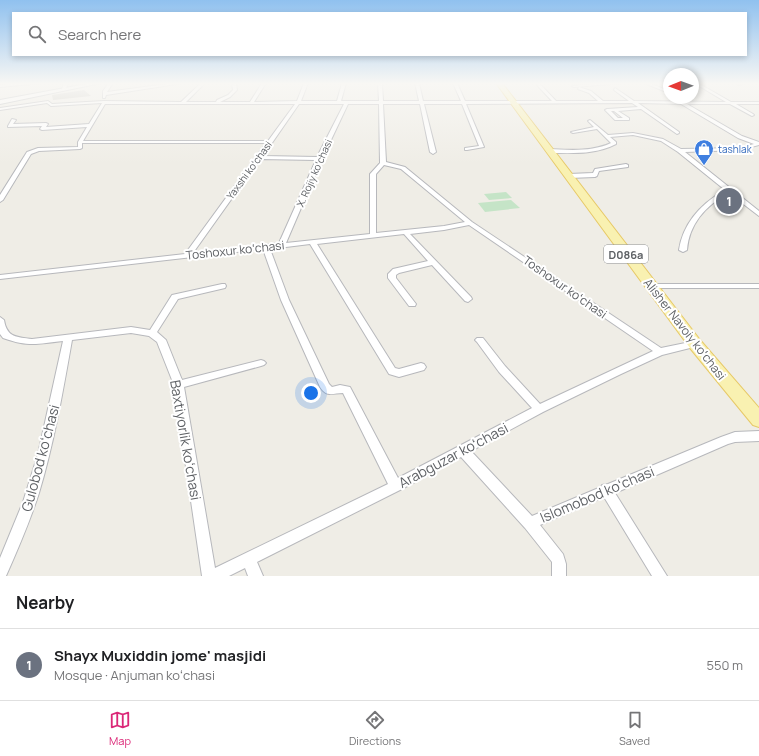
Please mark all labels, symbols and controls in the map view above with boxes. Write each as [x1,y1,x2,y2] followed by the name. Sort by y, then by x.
[12,12,747,56] search box
[26,23,48,45] icon: search
[58,24,141,45] text: Search here
[663,68,699,104] north arrow
[293,137,335,209] street label: X. Rojiy koʻchasi
[223,138,275,202] street label: Yaxshi koʻchasi
[693,138,715,166] shop icon: tashlak
[718,142,753,156] place label: tashlak
[716,186,742,216] pin: 1
[185,236,285,264] street label: Toshoxur koʻchasi
[604,245,648,263] road number: D086a
[520,252,610,322] street label: Toshoxur koʻchasi
[640,275,730,383] street label: Alisher Navoiy koʻchasi
[166,378,206,502] street label: Baxtiyorlik koʻchasi
[301,383,321,403] your location
[17,402,63,514] street label: Gulobod koʻchasi
[395,418,511,492] street label: Arabguzar koʻchasi
[537,461,657,527] street label: Islomobod koʻchasi
[16,591,74,614] text: Nearby
[54,645,266,666] text: Shayx Muxiddin jome' masjidi
[26,656,32,674] text: 1
[706,656,743,674] text: 550 m
[54,666,215,684] text: Mosque · Anjuman koʻchasi
[109,709,131,748] tab: Map
[349,709,401,748] tab: Directions
[619,709,650,748] tab: Saved

